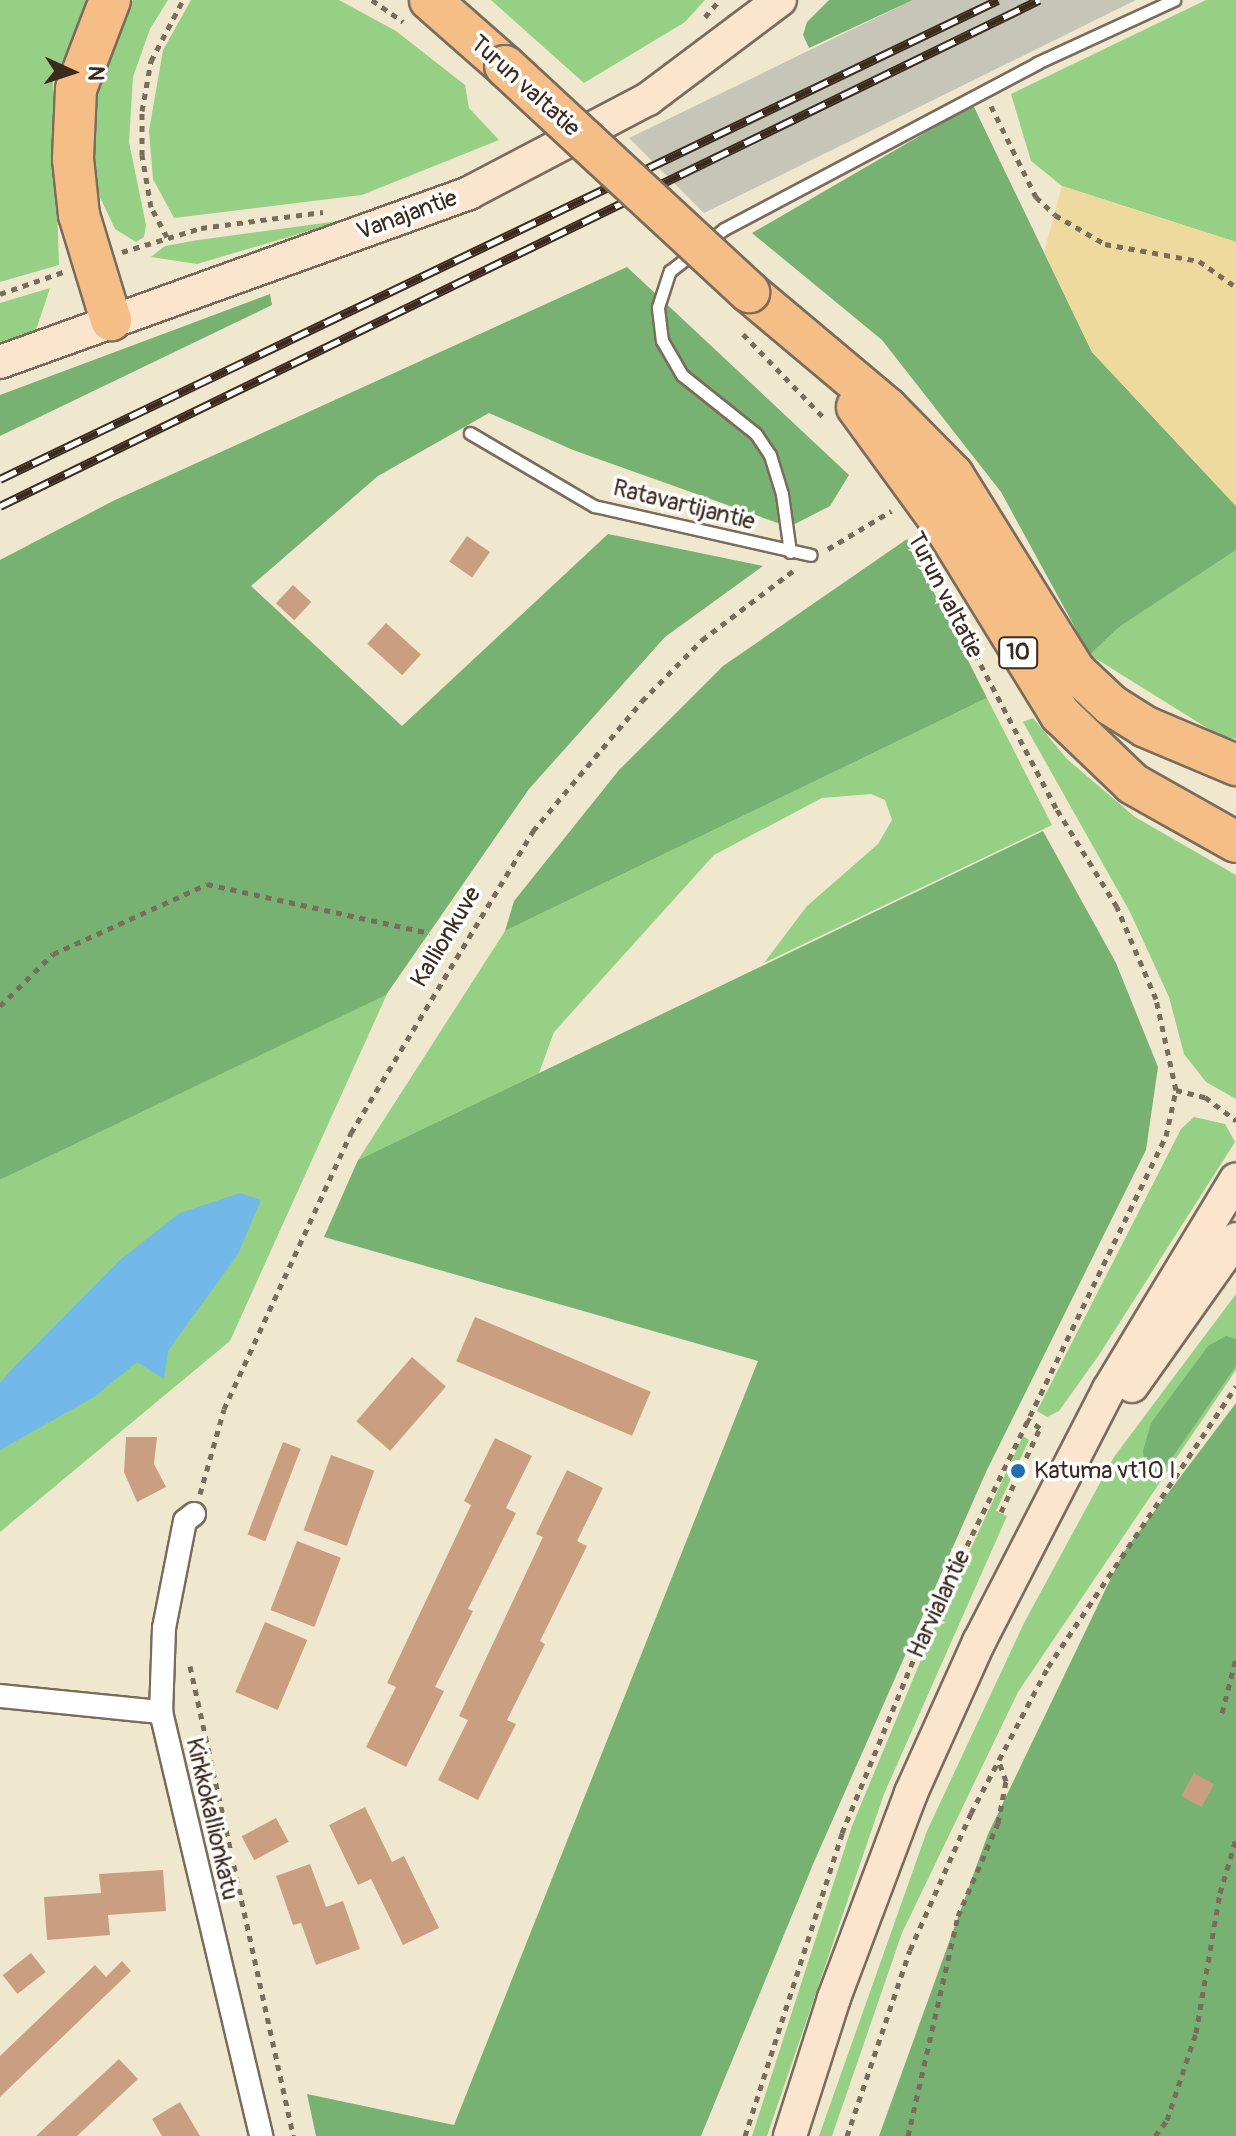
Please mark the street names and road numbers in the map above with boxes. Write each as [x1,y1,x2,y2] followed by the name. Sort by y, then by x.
[464,29,586,143] street label: Turun valtatie
[353,184,461,246] street label: Vanajantie
[610,473,758,537] street label: Ratavartijantie
[901,527,989,663] street label: Turun valtatie
[998,635,1038,671] road number: 10
[405,881,487,993] street label: Kallionkuve
[901,1545,977,1663] street label: Harvialantie
[179,1735,245,1903] street label: Kirkkokallionkatu

